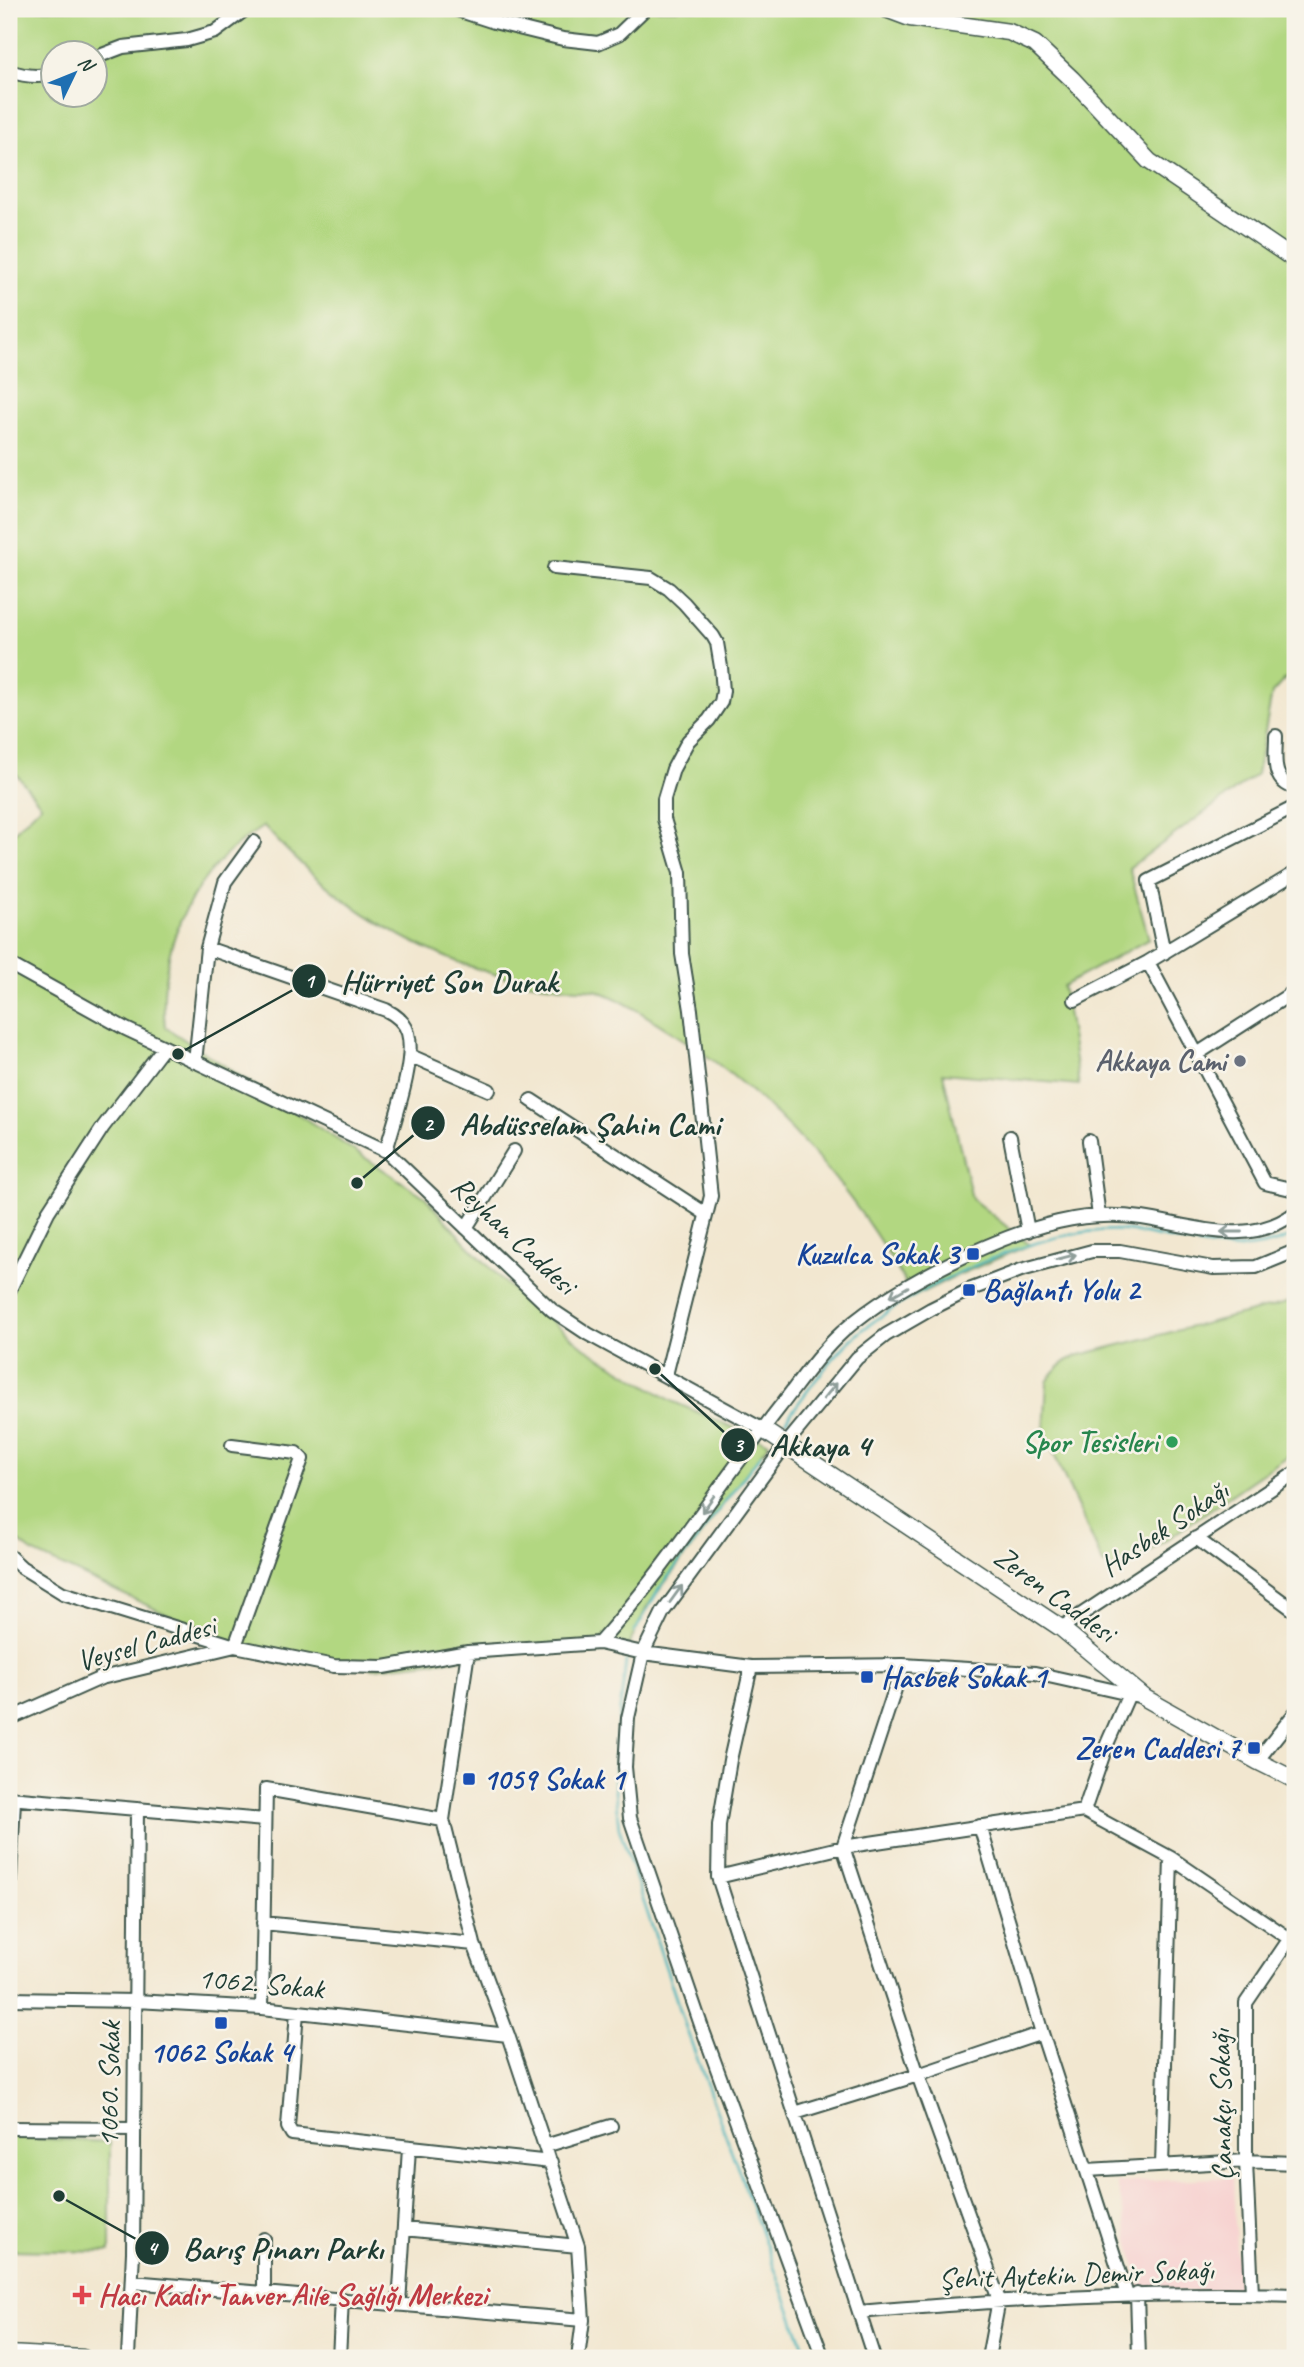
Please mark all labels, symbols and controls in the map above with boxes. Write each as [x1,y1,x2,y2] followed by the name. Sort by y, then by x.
[38,38,108,108] north arrow
[73,51,101,78] text: N
[291,954,571,1007] callout: Hürriyet Son Durak
[341,961,560,1002] text: Hürriyet Son Durak
[304,968,316,994] text: 1
[1095,1042,1230,1080] place label: Akkaya Cami
[1232,1053,1248,1069] marker: Akkaya Cami
[411,1097,734,1150] callout: Abdüsselam Şahin Cami
[460,1104,724,1145] text: Abdüsselam Şahin Cami
[423,1111,435,1137] text: 2
[443,1167,587,1305] street label: Reyhan Caddesi
[1220,1225,1243,1239] one-way arrow
[795,1235,961,1273] place label: Kuzulca Sokak 3
[965,1246,981,1262] marker: Kuzulca Sokak 3
[1054,1250,1077,1263] one-way arrow
[983,1271,1142,1309] place label: Bağlantı Yolu 2
[961,1282,977,1298] marker: Bağlantı Yolu 2
[889,1285,909,1299] one-way arrow
[822,1382,838,1400] one-way arrow
[721,1418,885,1471] callout: Akkaya 4
[1022,1423,1162,1461] place label: Spor Tesisleri
[770,1425,874,1466] text: Akkaya 4
[733,1432,745,1458] text: 3
[1164,1434,1180,1450] marker: Spor Tesisleri
[1093,1470,1237,1585] street label: Hasbek Sokağı
[701,1494,715,1513] one-way arrow
[987,1537,1126,1653] street label: Zeren Caddesi
[669,1585,683,1604] one-way arrow
[73,1605,223,1680] street label: Veysel Caddesi
[881,1658,1050,1696] place label: Hasbek Sokak 1
[859,1669,875,1685] marker: Hasbek Sokak 1
[1075,1729,1244,1767] place label: Zeren Caddesi 7
[1246,1740,1262,1756] marker: Zeren Caddesi 7
[483,1760,628,1798] place label: 1059 Sokak 1
[461,1771,477,1787] marker: 1059 Sokak 1
[197,1959,327,2008] street label: 1062. Sokak
[213,2015,229,2031] marker: 1062 Sokak 4
[89,2019,129,2147] street label: 1060. Sokak
[1201,2027,1241,2181] street label: Çanakçı Sokağı
[150,2033,296,2071] place label: 1062 Sokak 4
[134,2221,397,2274] callout: Barış Pınarı Parkı
[183,2228,385,2269] text: Barış Pınarı Parkı
[147,2235,159,2261] text: 4
[938,2250,1216,2298] street label: Şehit Aytekin Demir Sokağı
[98,2276,491,2314] place label: Hacı Kadir Tanver Aile Sağlığı Merkezi
[72,2285,92,2305] marker: Hacı Kadir Tanver Aile Sağlığı Merkezi

